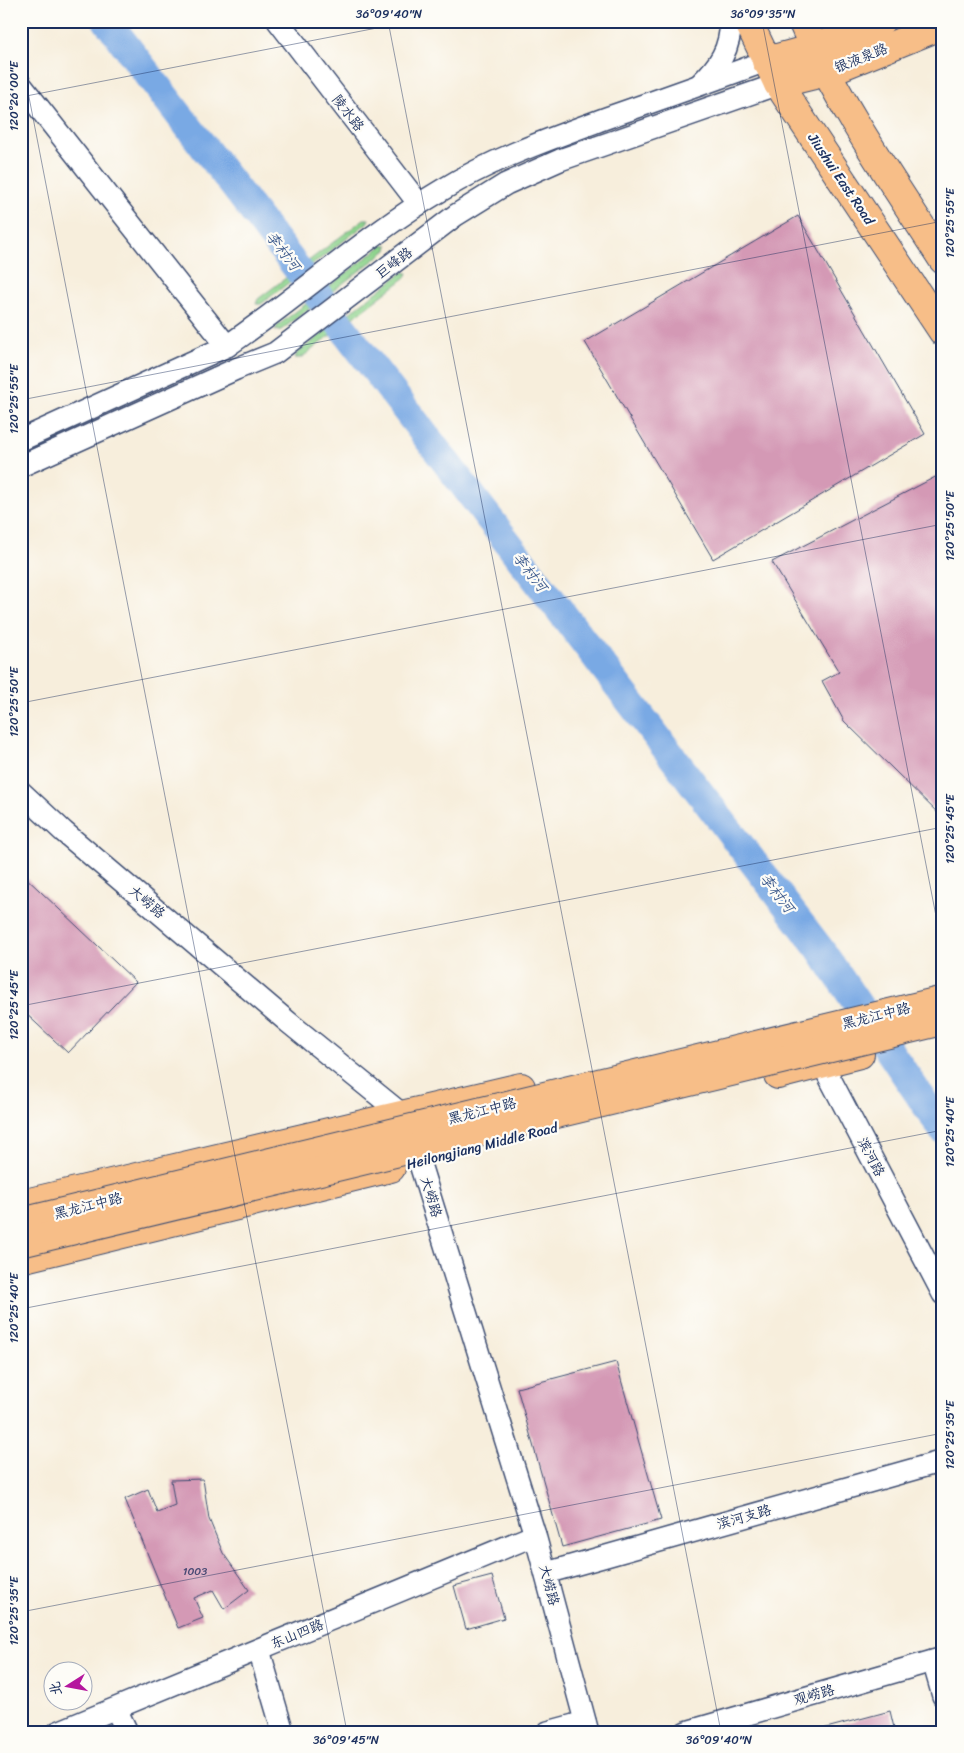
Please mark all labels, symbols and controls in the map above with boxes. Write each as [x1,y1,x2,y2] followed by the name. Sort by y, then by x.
[356,3,423,25] text: 36°09'40"N
[730,3,796,25] text: 36°09'35"N
[830,36,892,80] street label: 银液泉路
[3,60,25,131] text: 120°26'00"E
[325,89,371,137] street label: 陵水路
[800,127,882,232] street label: Jiushui East Road
[939,187,961,258] text: 120°25'55"E
[259,225,309,279] water label: 李村河
[370,240,418,286] street label: 巨峰路
[3,363,25,434] text: 120°25'55"E
[939,490,961,561] text: 120°25'50"E
[506,546,556,600] water label: 李村河
[3,666,25,737] text: 120°25'50"E
[939,793,961,864] text: 120°25'45"E
[753,867,803,921] water label: 李村河
[123,879,171,925] street label: 大崂路
[3,969,25,1040] text: 120°25'45"E
[839,995,913,1037] street label: 黑龙江中路
[445,1090,519,1132] street label: 黑龙江中路
[939,1096,961,1167] text: 120°25'40"E
[404,1115,562,1177] street label: Heilongjiang Middle Road
[850,1133,892,1181] street label: 滨河路
[413,1173,449,1221] street label: 大崂路
[51,1185,125,1227] street label: 黑龙江中路
[3,1272,25,1343] text: 120°25'40"E
[939,1399,961,1470] text: 120°25'35"E
[714,1497,774,1537] street label: 滨河支路
[531,1561,567,1609] street label: 大崂路
[183,1562,207,1581] house number: 1003
[3,1575,25,1646] text: 120°25'35"E
[266,1612,328,1656] street label: 东山四路
[42,1660,92,1710] north arrow
[790,1677,838,1713] street label: 观崂路
[42,1679,69,1698] text: 北
[313,1729,380,1751] text: 36°09'45"N
[686,1729,753,1751] text: 36°09'40"N

